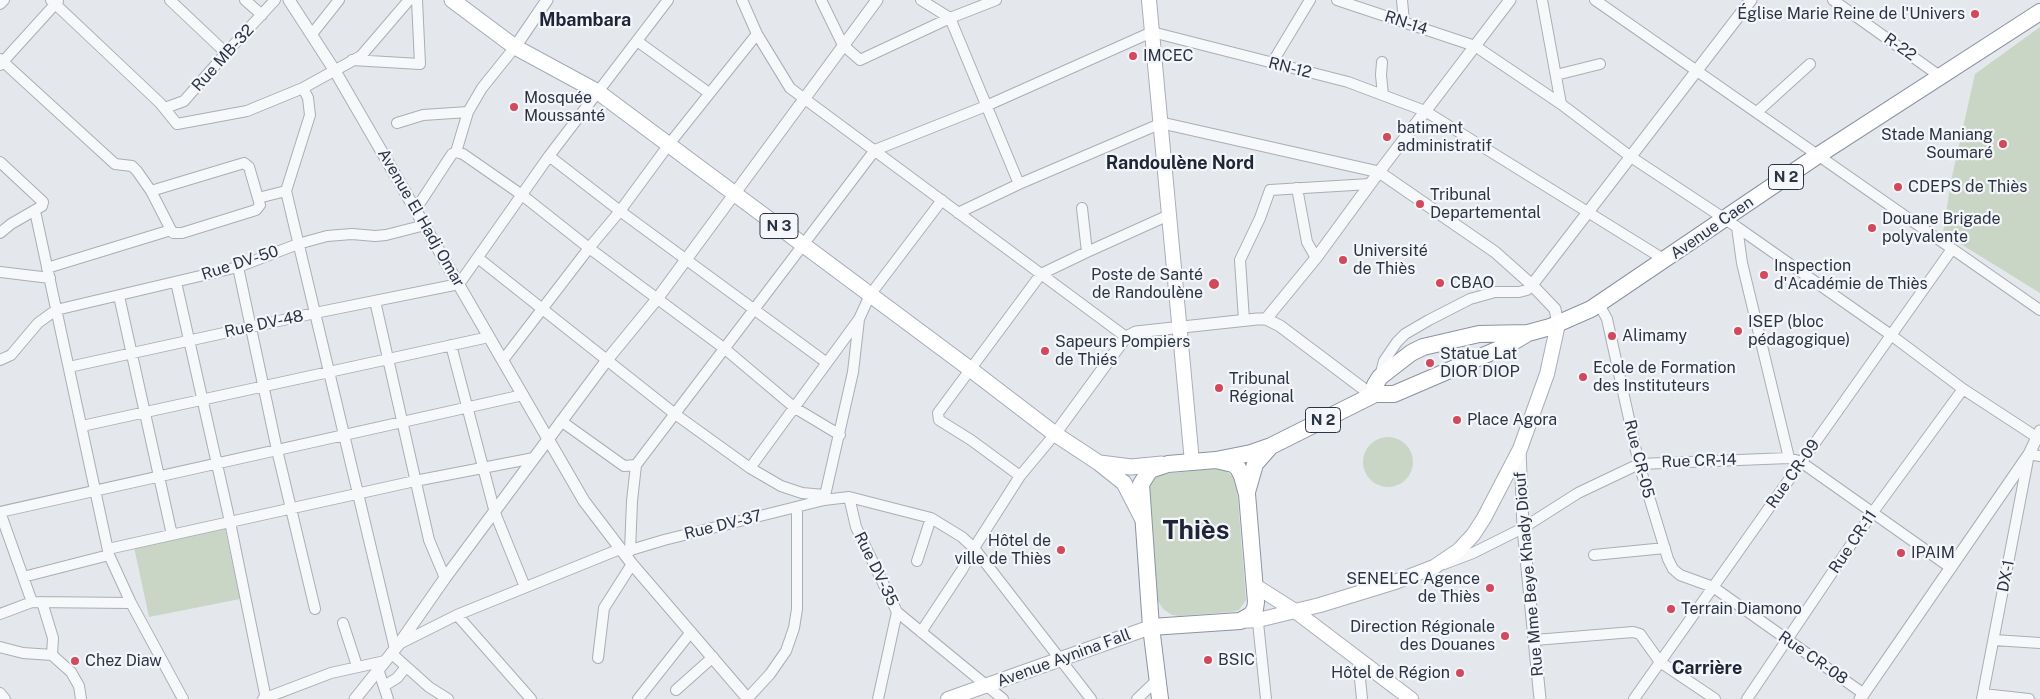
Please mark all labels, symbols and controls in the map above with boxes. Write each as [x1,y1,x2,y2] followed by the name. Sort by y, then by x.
[1737,4,1965,24] place label: Église Marie Reine de l'Univers
[1382,7,1430,39] street label: RN-14
[1969,8,1981,20] marker: Église Marie Reine de l'Univers
[539,9,631,31] district label: Mbambara
[188,21,258,95] street label: Rue MB-32
[1880,29,1920,65] street label: R-22
[1143,46,1194,66] place label: IMCEC
[1127,50,1139,62] marker: IMCEC
[1266,53,1314,83] street label: RN-12
[524,88,605,126] place label: Mosquée Moussanté
[508,101,520,113] marker: Mosquée Moussanté
[1397,118,1492,156] place label: batiment administratif
[1881,125,1993,163] place label: Stade Maniang Soumaré
[1381,131,1393,143] marker: batiment administratif
[1997,138,2009,150] marker: Stade Maniang Soumaré
[374,145,468,291] street label: Avenue El Hadj Omar
[1106,152,1254,174] district label: Randoulène Nord
[1768,164,1804,190] road number: N 2
[1908,177,2027,197] place label: CDEPS de Thiès
[1892,181,1904,193] marker: CDEPS de Thiès
[1430,185,1541,223] place label: Tribunal Departemental
[1667,192,1757,264] street label: Avenue Caen
[1414,198,1426,210] marker: Tribunal Departemental
[1882,209,2001,247] place label: Douane Brigade polyvalente
[760,214,798,238] road number: N 3
[1866,222,1878,234] marker: Douane Brigade polyvalente
[1353,241,1428,279] place label: Université de Thiès
[199,242,281,284] street label: Rue DV-50
[1337,254,1349,266] marker: Université de Thiès
[1774,256,1928,294] place label: Inspection d'Académie de Thiès
[1091,265,1203,303] place label: Poste de Santé de Randoulène
[1758,269,1770,281] marker: Inspection d'Académie de Thiès
[1450,273,1494,293] place label: CBAO
[1207,277,1221,291] marker: Poste de Santé de Randoulène
[1434,277,1446,289] marker: CBAO
[223,306,305,342] street label: Rue DV-48
[1748,312,1850,350] place label: ISEP (bloc pédagogique)
[1732,325,1744,337] marker: ISEP (bloc pédagogique)
[1622,326,1687,346] place label: Alimamy
[1606,330,1618,342] marker: Alimamy
[1055,332,1190,370] place label: Sapeurs Pompiers de Thiés
[1440,344,1520,382] place label: Statue Lat DIOR DIOP
[1039,345,1051,357] marker: Sapeurs Pompiers de Thiés
[1424,357,1436,369] marker: Statue Lat DIOR DIOP
[1593,358,1736,396] place label: Ecole de Formation des Instituteurs
[1229,369,1294,407] place label: Tribunal Régional
[1577,371,1589,383] marker: Ecole de Formation des Instituteurs
[1213,382,1225,394] marker: Tribunal Régional
[1306,408,1340,432] road number: N 2
[1467,410,1557,430] place label: Place Agora
[1451,414,1463,426] marker: Place Agora
[1620,418,1658,500] street label: Rue CR-05
[1762,436,1824,512] street label: Rue CR-09
[1661,450,1737,472] street label: Rue CR-14
[1510,471,1548,677] street label: Rue Mme Beye Khady Diouf
[682,506,764,544] street label: Rue DV-37
[1825,507,1881,577] street label: Rue CR-11
[1162,515,1230,547] district label: Thiès
[850,529,902,609] street label: Rue DV-35
[955,531,1051,569] place label: Hôtel de ville de Thiès
[1911,543,1955,563] place label: IPAIM
[1055,544,1067,556] marker: Hôtel de ville de Thiès
[1895,547,1907,559] marker: IPAIM
[1994,558,2018,594] street label: DX-1
[1346,569,1480,607] place label: SENELEC Agence de Thiès
[1484,582,1496,594] marker: SENELEC Agence de Thiès
[1681,599,1802,619] place label: Terrain Diamono
[1665,603,1677,615] marker: Terrain Diamono
[1350,617,1495,655] place label: Direction Régionale des Douanes
[995,625,1133,691] street label: Avenue Aynina Fall
[1775,627,1851,689] street label: Rue CR-08
[1499,630,1511,642] marker: Direction Régionale des Douanes
[1218,650,1255,670] place label: BSIC
[85,651,162,671] place label: Chez Diaw
[1202,654,1214,666] marker: BSIC
[69,655,81,667] marker: Chez Diaw
[1672,657,1742,679] district label: Carrière
[1331,663,1450,683] place label: Hôtel de Région
[1454,667,1466,679] marker: Hôtel de Région

